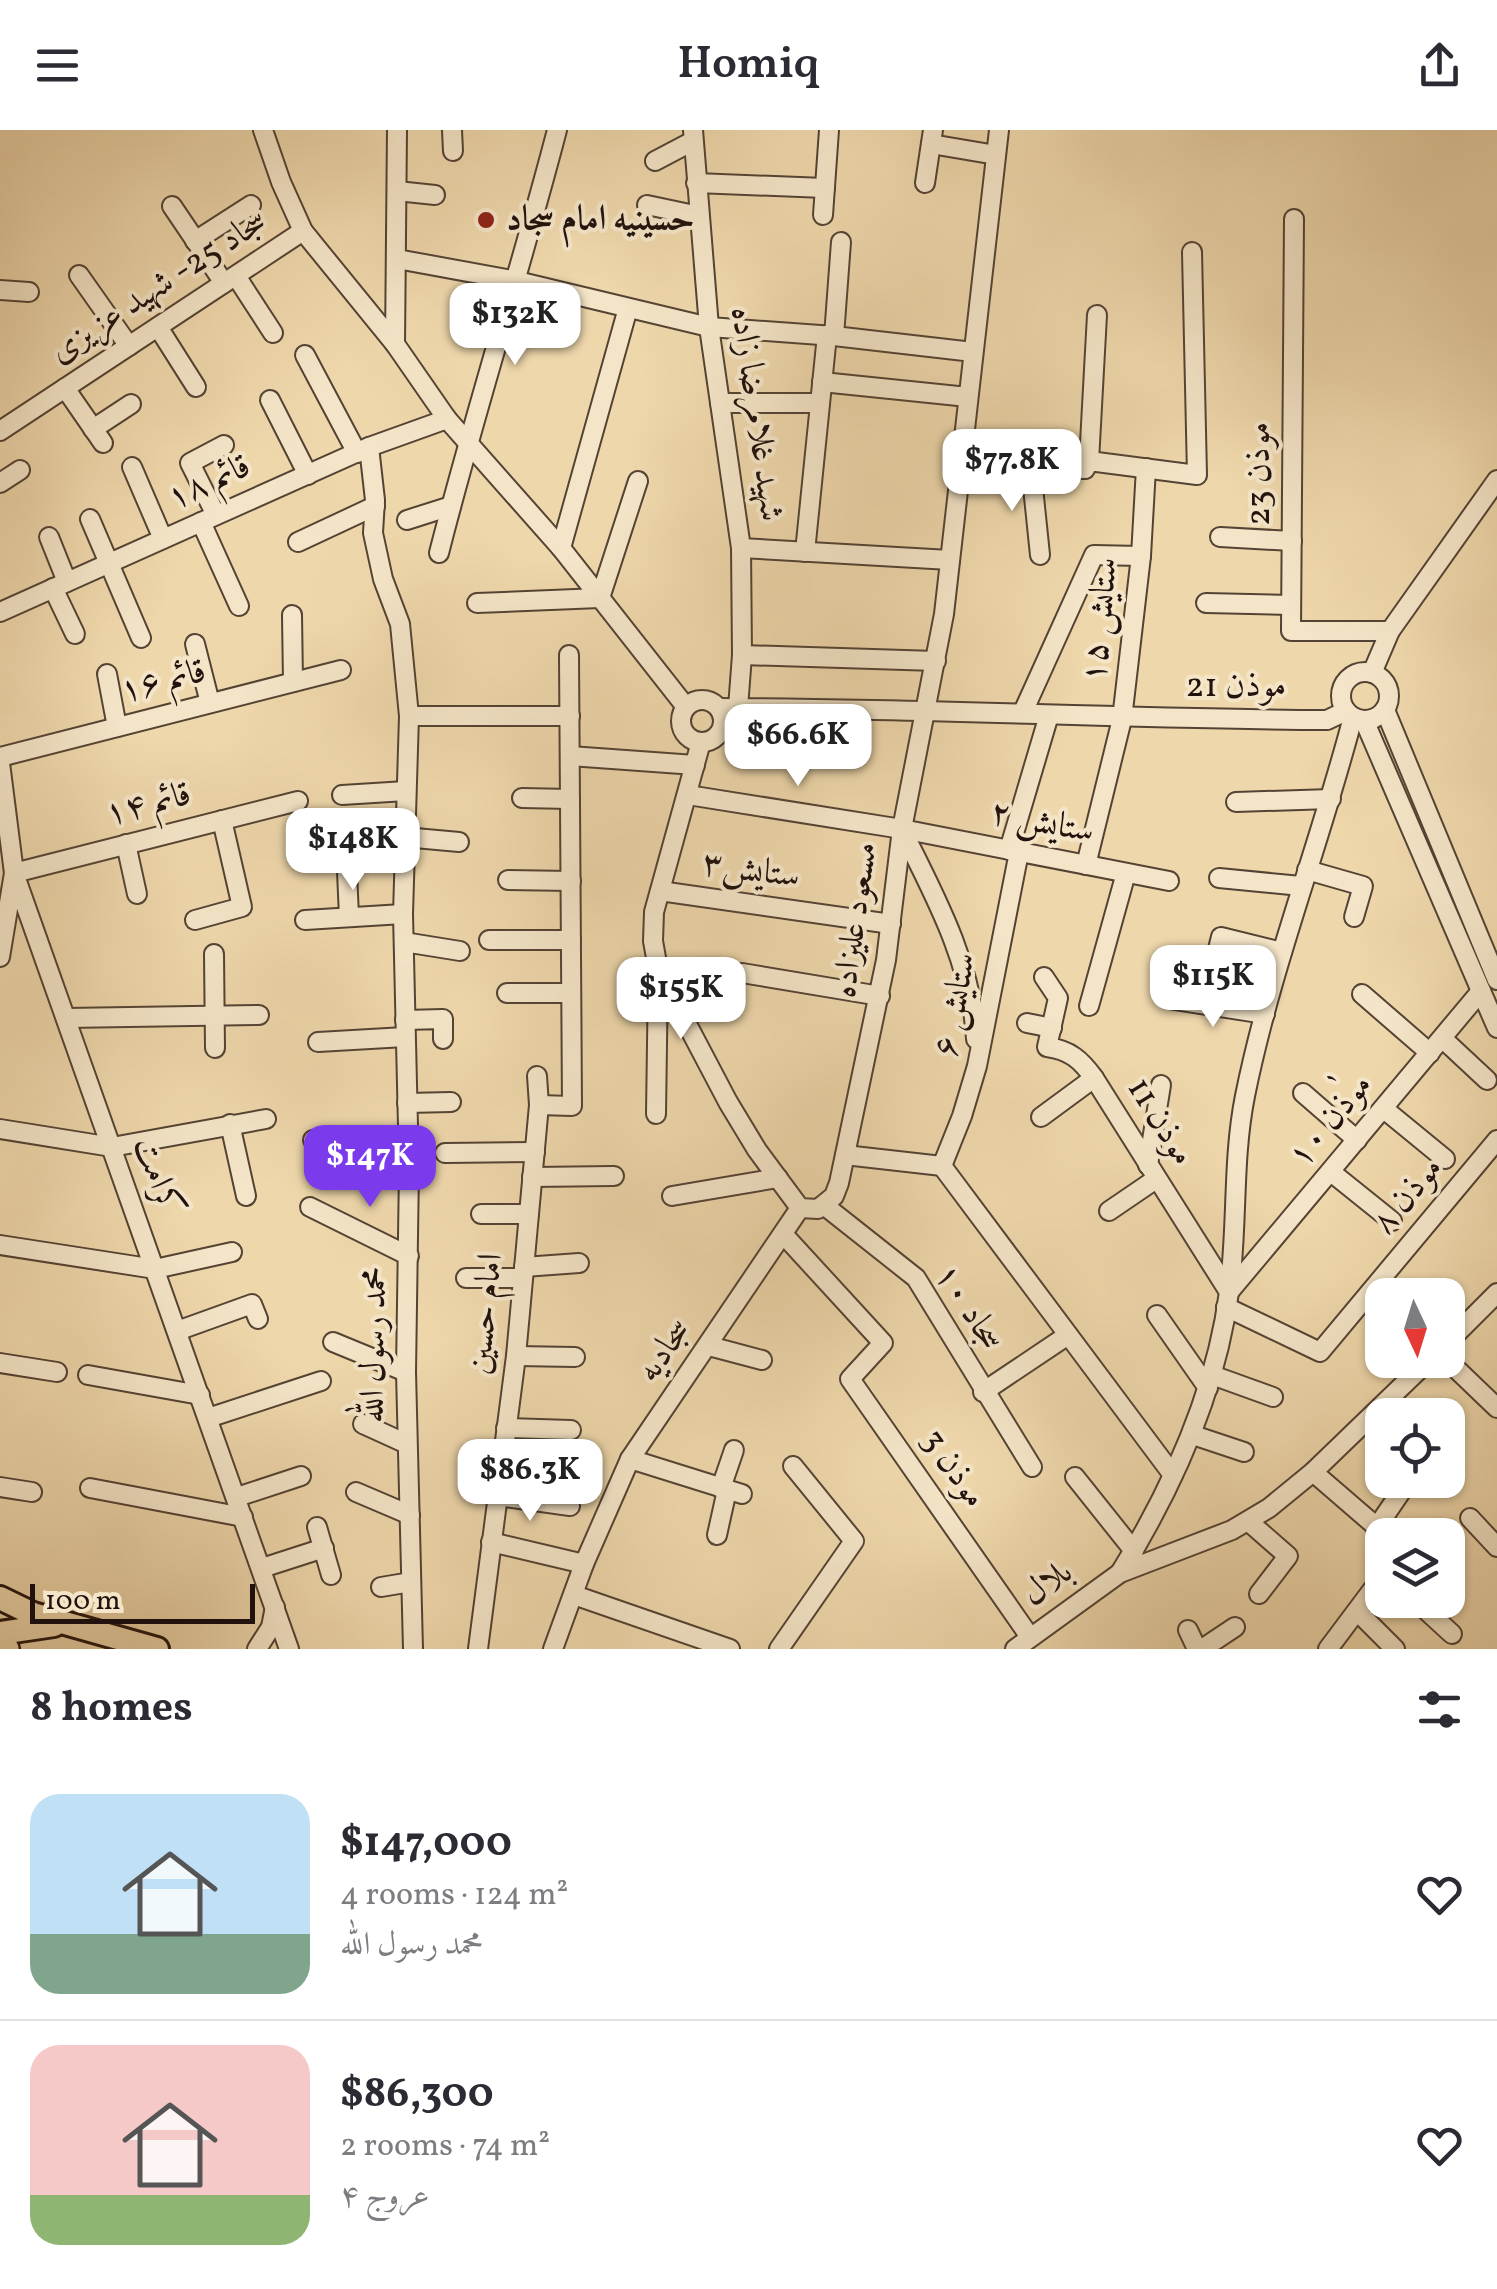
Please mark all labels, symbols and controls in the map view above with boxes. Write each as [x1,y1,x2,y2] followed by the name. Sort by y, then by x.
[677,34,820,97] text: Homiq
[30,38,85,93] icon: menu
[1412,38,1467,93] icon: share
[506,196,695,248] place label: حسینیه امام سجاد
[40,198,278,376] street label: سجاد 25- شهید عزیزی
[475,209,497,231] marker: حسینیه امام سجاد
[445,283,585,368] pin: $132K
[472,293,558,337] text: $132K
[717,304,795,524] street label: شهید غلامرضا زاده
[1236,422,1284,526] street label: موذن 23
[931,429,1093,514] pin: $77.8K
[965,439,1059,483] text: $77.8K
[159,443,260,525] street label: قائم ۱۸
[1071,555,1131,685] street label: ستایش ۱۵
[115,648,212,719] street label: قائم ۱۶
[1186,663,1286,711] street label: موذن 21
[717,704,879,789] pin: $66.6K
[747,714,849,758] text: $66.6K
[100,771,197,842] street label: قائم ۱۴
[986,789,1098,857] street label: ستایش ۲
[283,808,423,893] pin: $148K
[308,818,398,862] text: $148K
[821,839,891,1001] street label: مسعود علیزاده
[699,840,803,902] street label: ستایش۳
[1143,945,1283,1030] pin: $115K
[922,949,990,1061] street label: ستایش ۶
[1172,955,1254,999] text: $115K
[611,957,751,1042] pin: $155K
[639,967,723,1011] text: $155K
[1271,1058,1385,1178] street label: موٰذن ۱۰
[1114,1069,1206,1175] street label: موذن 11
[300,1125,440,1210] pin: $147K
[120,1130,194,1224] street label: کرامت
[326,1135,414,1179] text: $147K
[1361,1147,1455,1245] street label: موذن ۸
[456,1251,520,1377] street label: امام حسین
[922,1255,1014,1361] street label: سجاد ۱۰
[344,1266,400,1424] street label: محمد رسول الله
[1365,1278,1465,1378] north arrow
[1365,1278,1465,1618] map controls
[626,1309,704,1393] street label: سجادیه
[1365,1398,1465,1498] button: locate
[909,1420,997,1518] street label: موذن 3
[449,1439,611,1524] pin: $86.3K
[480,1449,580,1493] text: $86.3K
[1365,1518,1465,1618] button: layers
[1013,1549,1083,1619] street label: بلال
[30,1579,255,1624] scale bar
[45,1582,120,1621] text: 100 m
[30,1680,193,1739] text: 8 homes
[1412,1682,1467,1737] icon: filters
[340,1815,512,1874] text: $147,000
[110,1834,230,1954] icon: home
[1412,1867,1467,1922] icon: heart
[340,1874,568,1918] text: 4 rooms · 124 m²
[340,1924,483,1968] text: محمد رسول الله
[340,2066,494,2125] text: $86,300
[110,2085,230,2205] icon: home
[1412,2118,1467,2173] icon: heart
[340,2125,550,2169] text: 2 rooms · 74 m²
[340,2175,430,2219] text: عروج ۴

